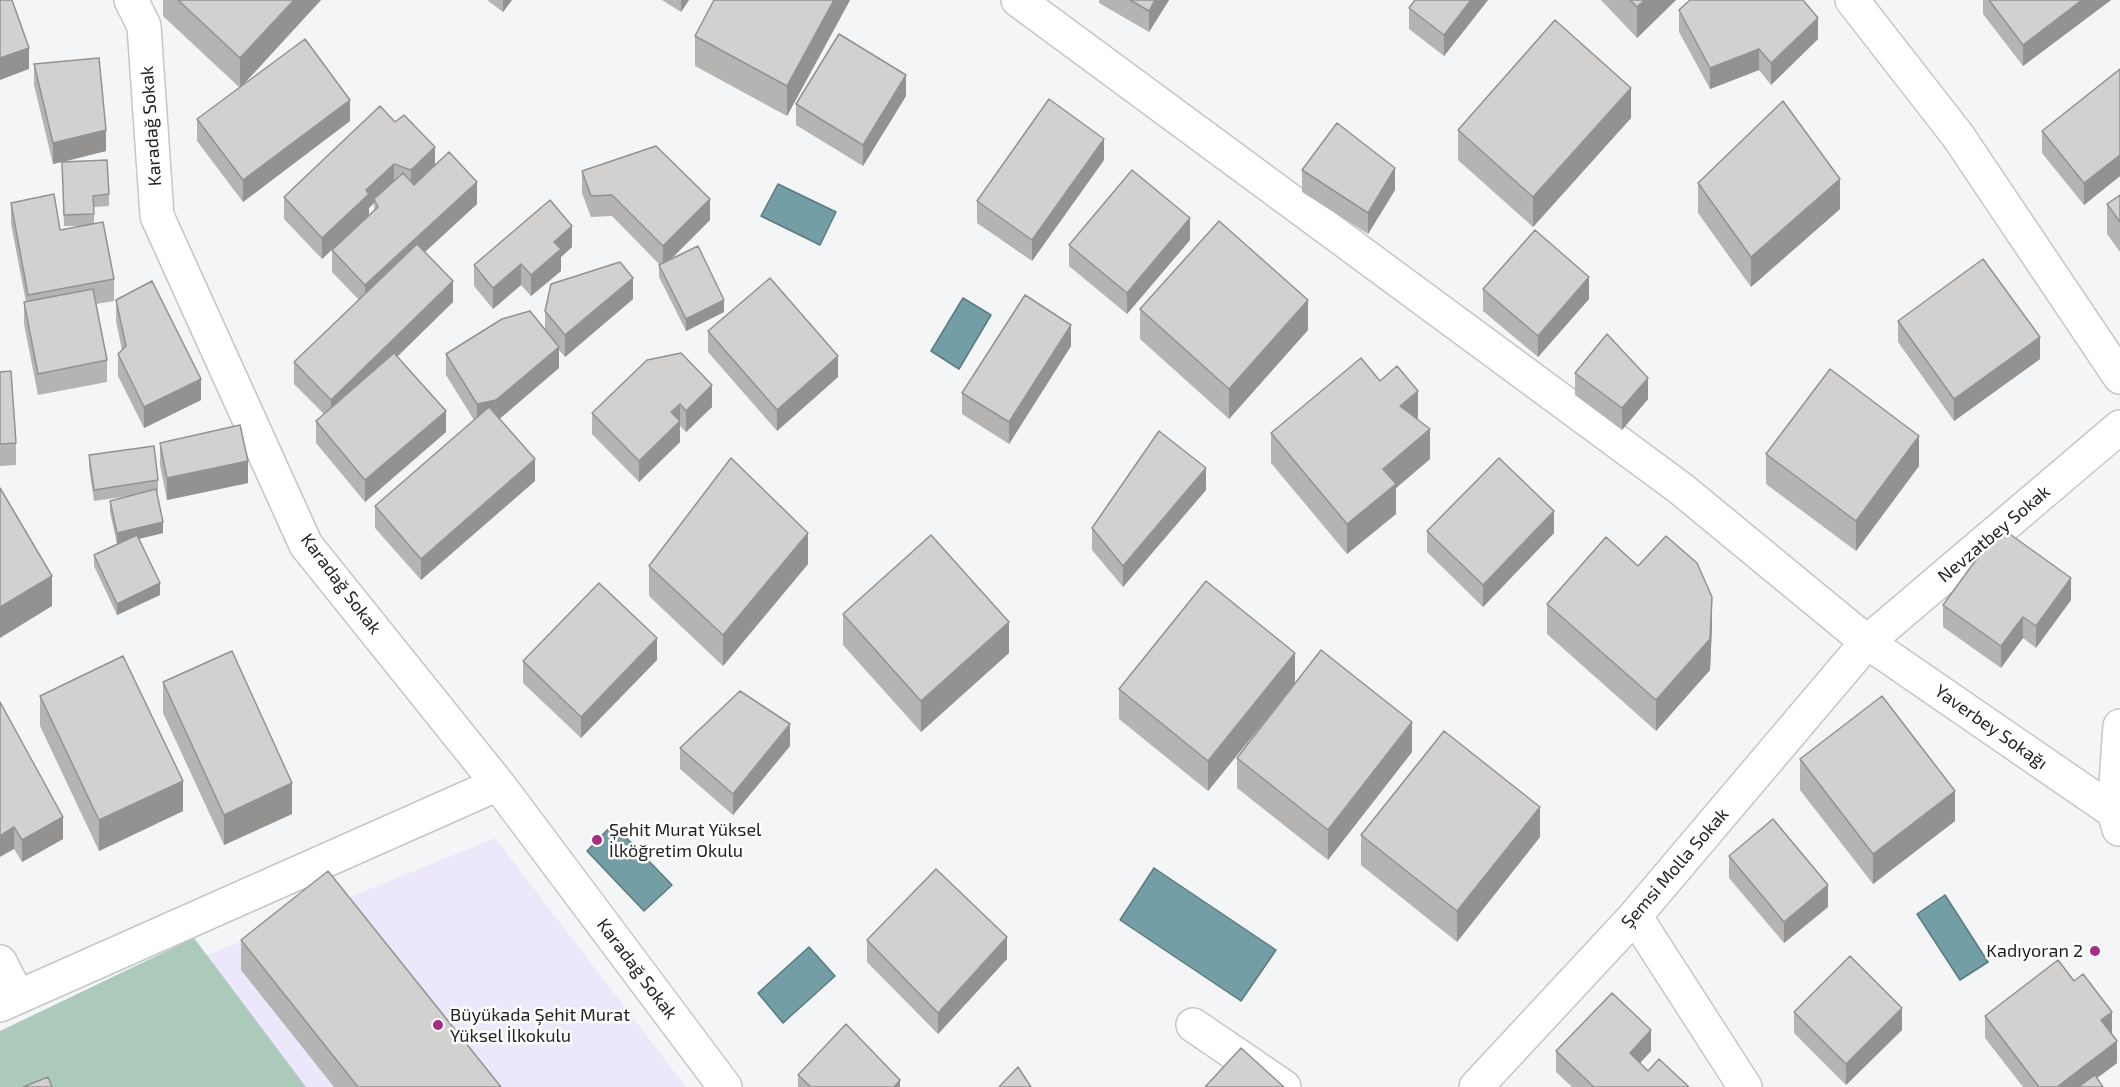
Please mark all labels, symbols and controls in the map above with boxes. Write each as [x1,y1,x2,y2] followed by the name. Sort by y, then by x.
[136,65,166,187] street label: Karadağ Sokak
[1934,481,2054,587] street label: Nevzatbey Sokak
[296,529,386,639] street label: Karadağ Sokak
[1930,680,2052,774] street label: Yaverbey Sokağı
[1617,803,1733,933] street label: Şemsi Molla Sokak
[609,819,761,862] place label: Şehit Murat Yüksel İlköğretim Okulu
[590,833,604,847] marker: Şehit Murat Yüksel İlköğretim Okulu
[592,914,682,1024] street label: Karadağ Sokak
[1986,940,2083,962] place label: Kadıyoran 2
[2088,944,2102,958] marker: Kadıyoran 2
[450,1004,630,1046] place label: Büyükada Şehit Murat Yüksel İlkokulu
[431,1018,445,1032] marker: Büyükada Şehit Murat Yüksel İlkokulu

